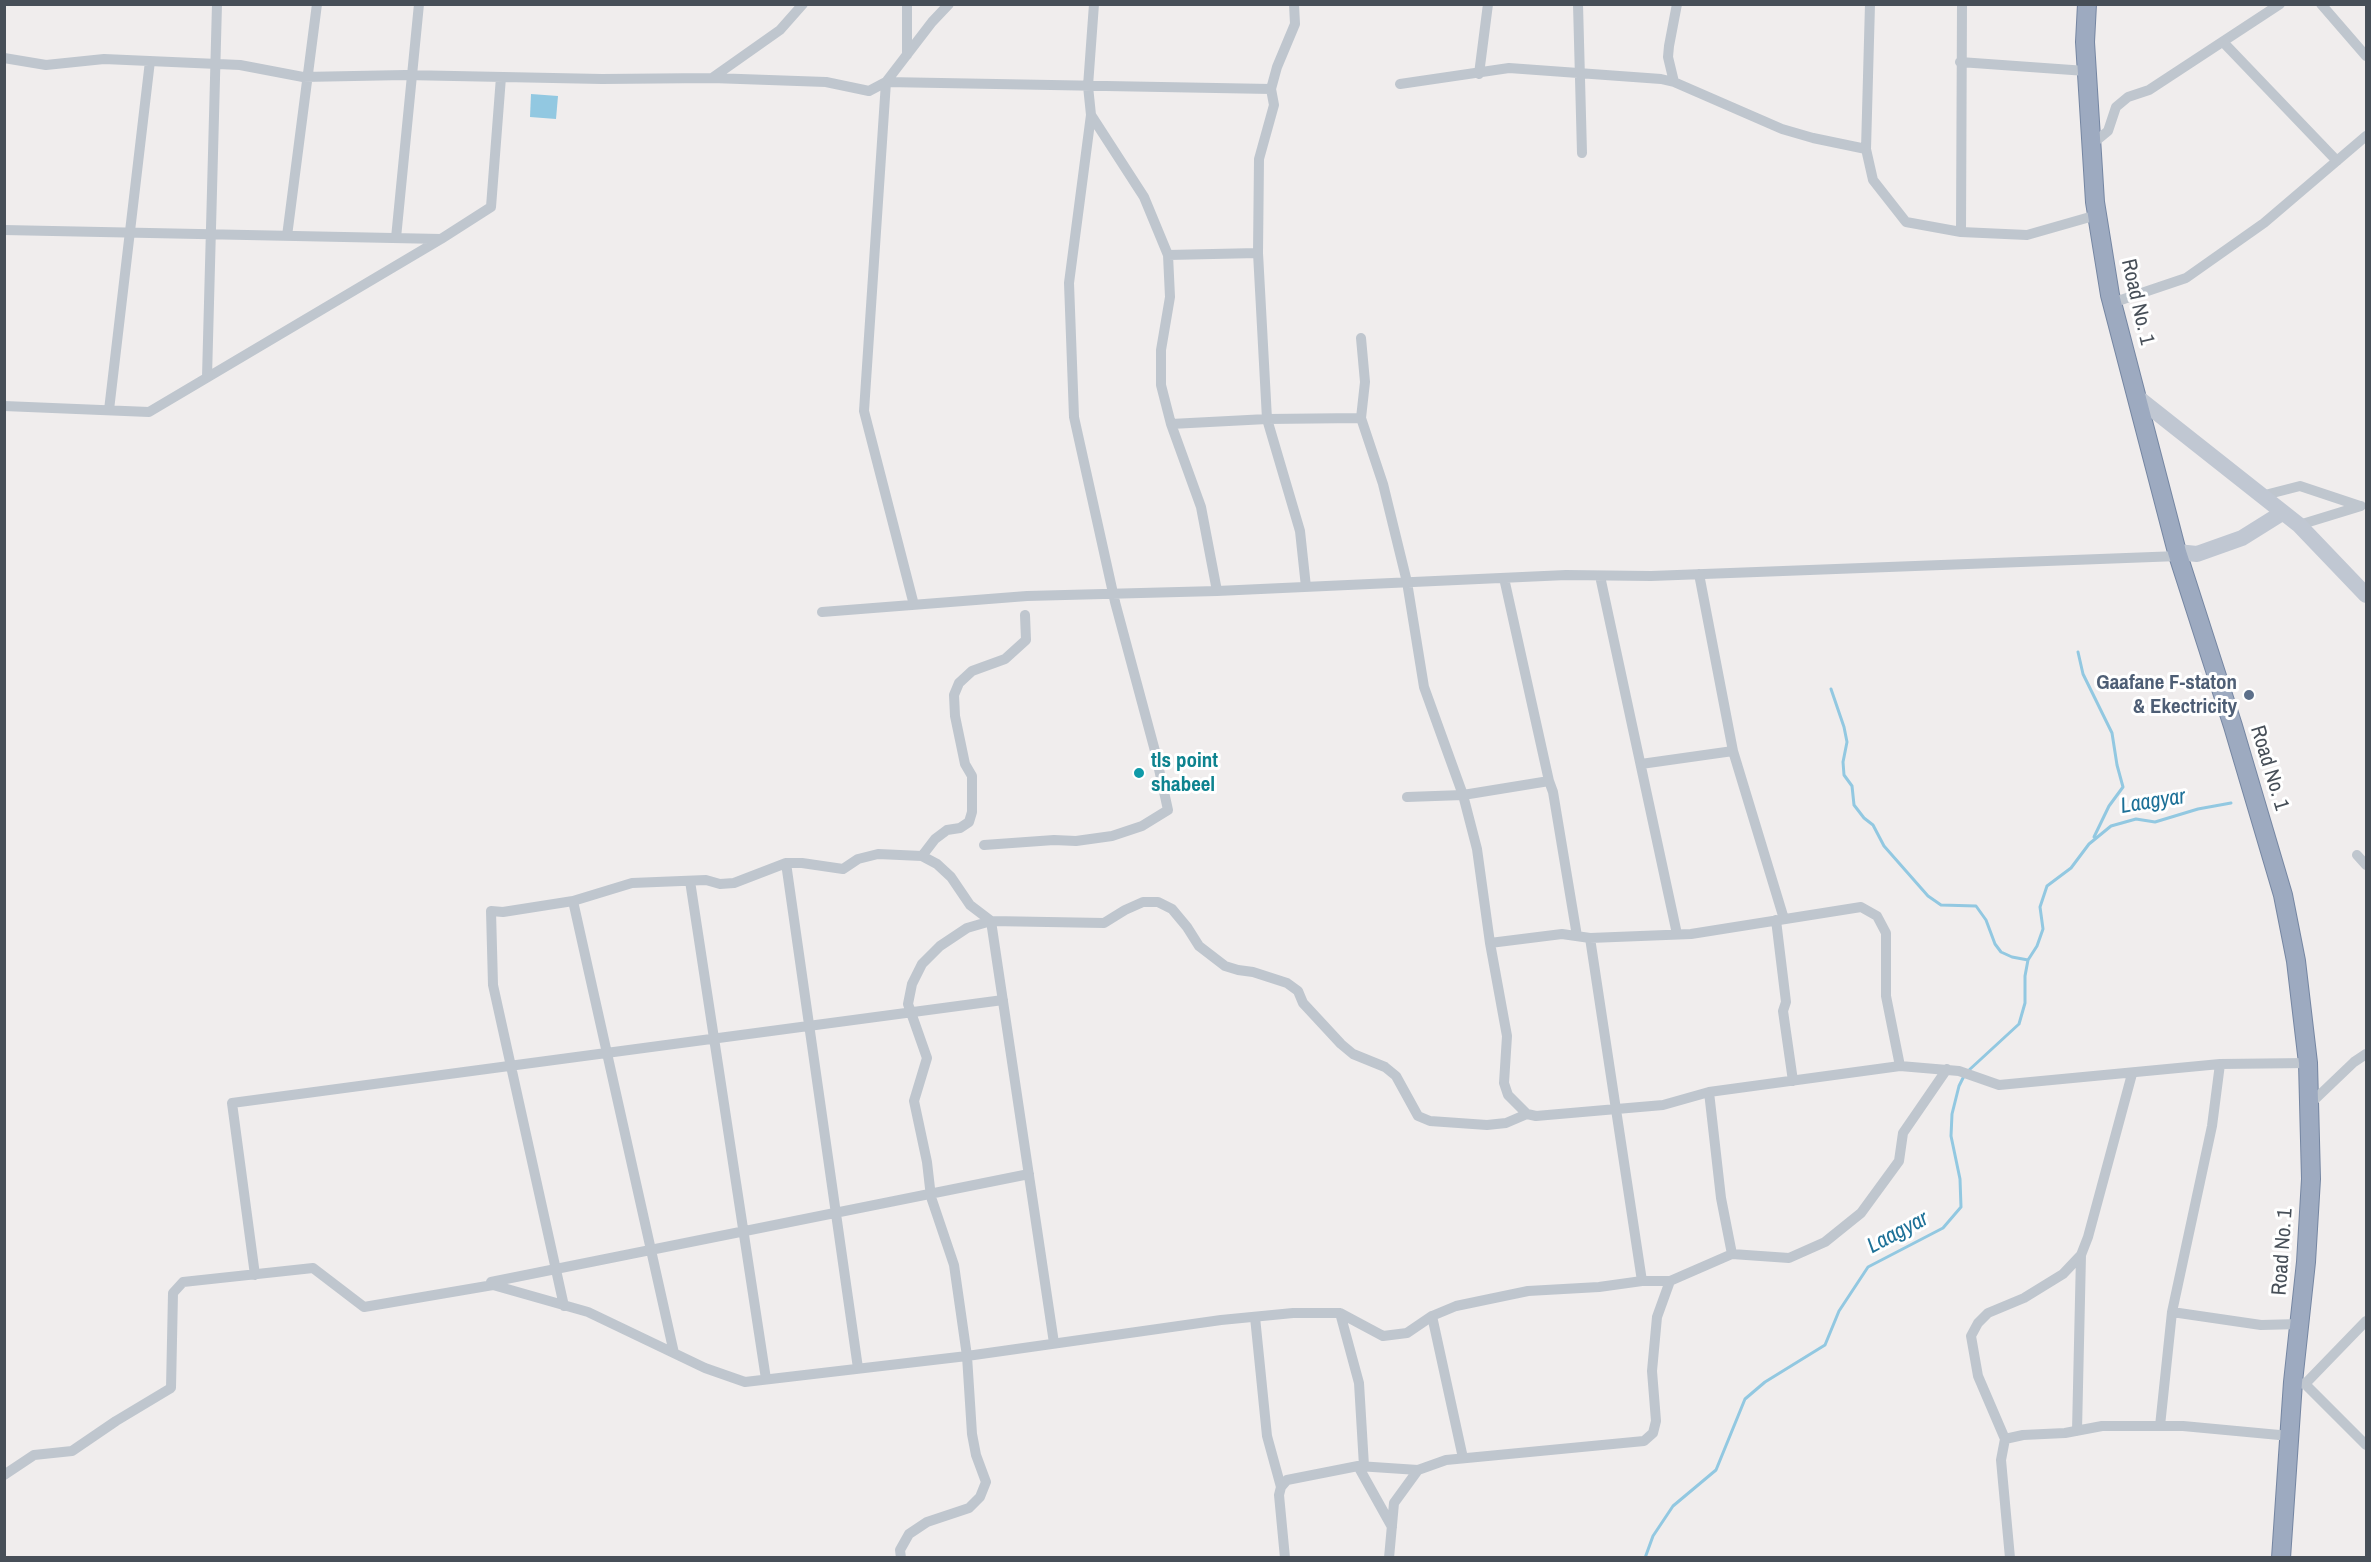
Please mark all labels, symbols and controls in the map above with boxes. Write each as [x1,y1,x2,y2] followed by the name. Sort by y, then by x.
[2115,257,2159,347] street label: Road No. 1
[2096,670,2237,720] place label: Gaafane F-staton & Ekectricity
[2242,688,2256,702] marker: Gaafane F-staton & Ekectricity
[2244,723,2294,813] street label: Road No. 1
[1151,748,1218,798] place label: tls point shabeel
[1132,766,1146,780] marker: tls point shabeel
[2119,784,2187,820] water label: Laagyar
[1863,1206,1933,1260] water label: Laagyar
[2267,1208,2299,1296] street label: Road No. 1

